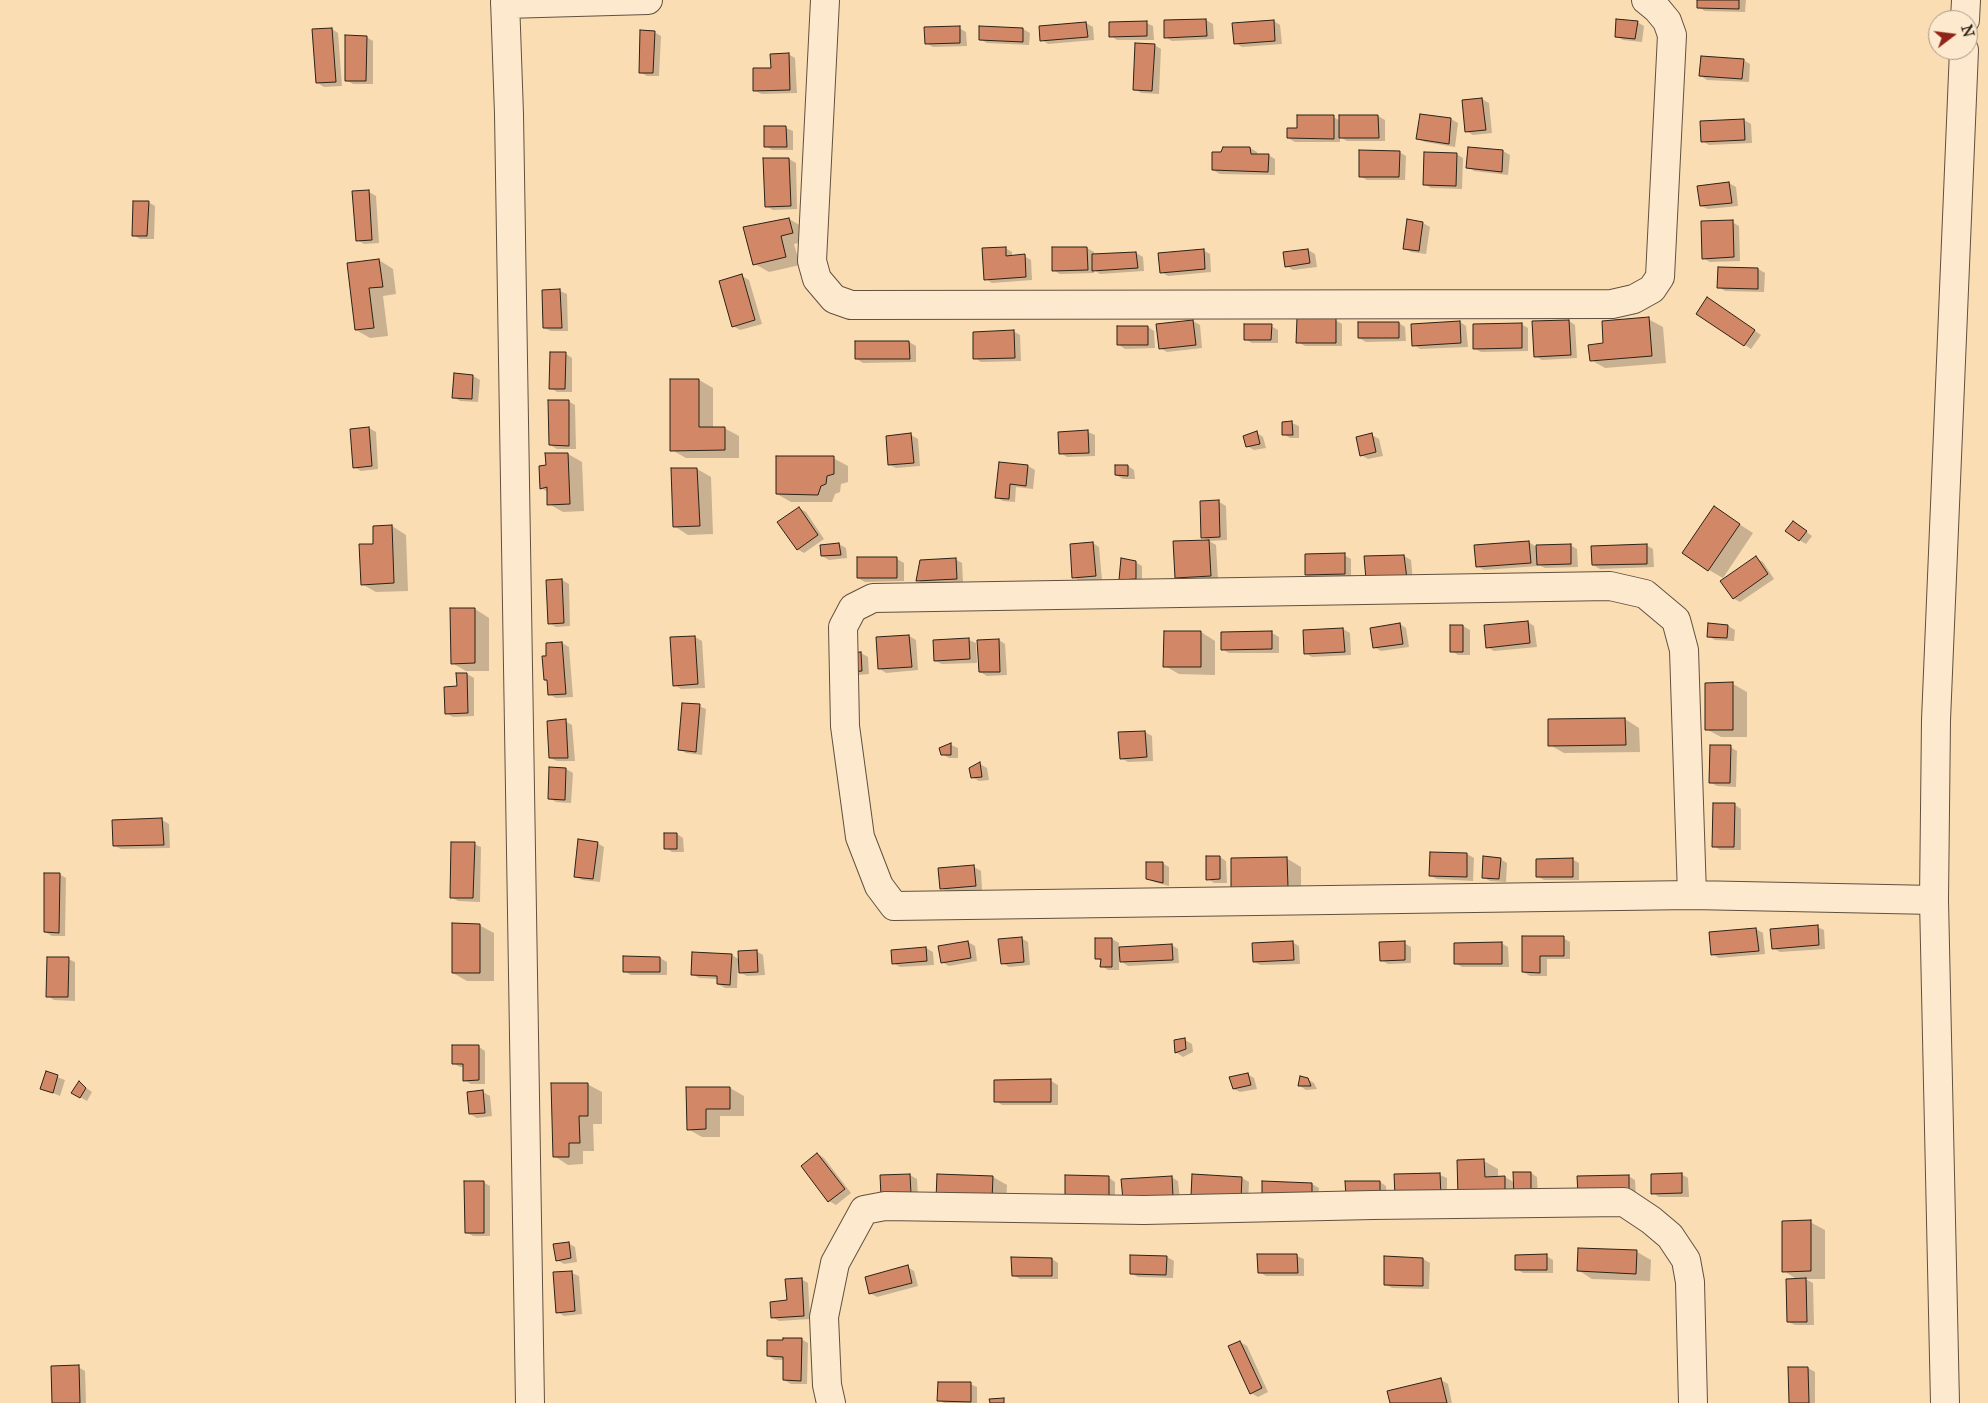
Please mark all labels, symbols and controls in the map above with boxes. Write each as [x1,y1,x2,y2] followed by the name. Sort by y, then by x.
[1928,10,1978,60] north arrow
[1957,23,1977,39] text: N

